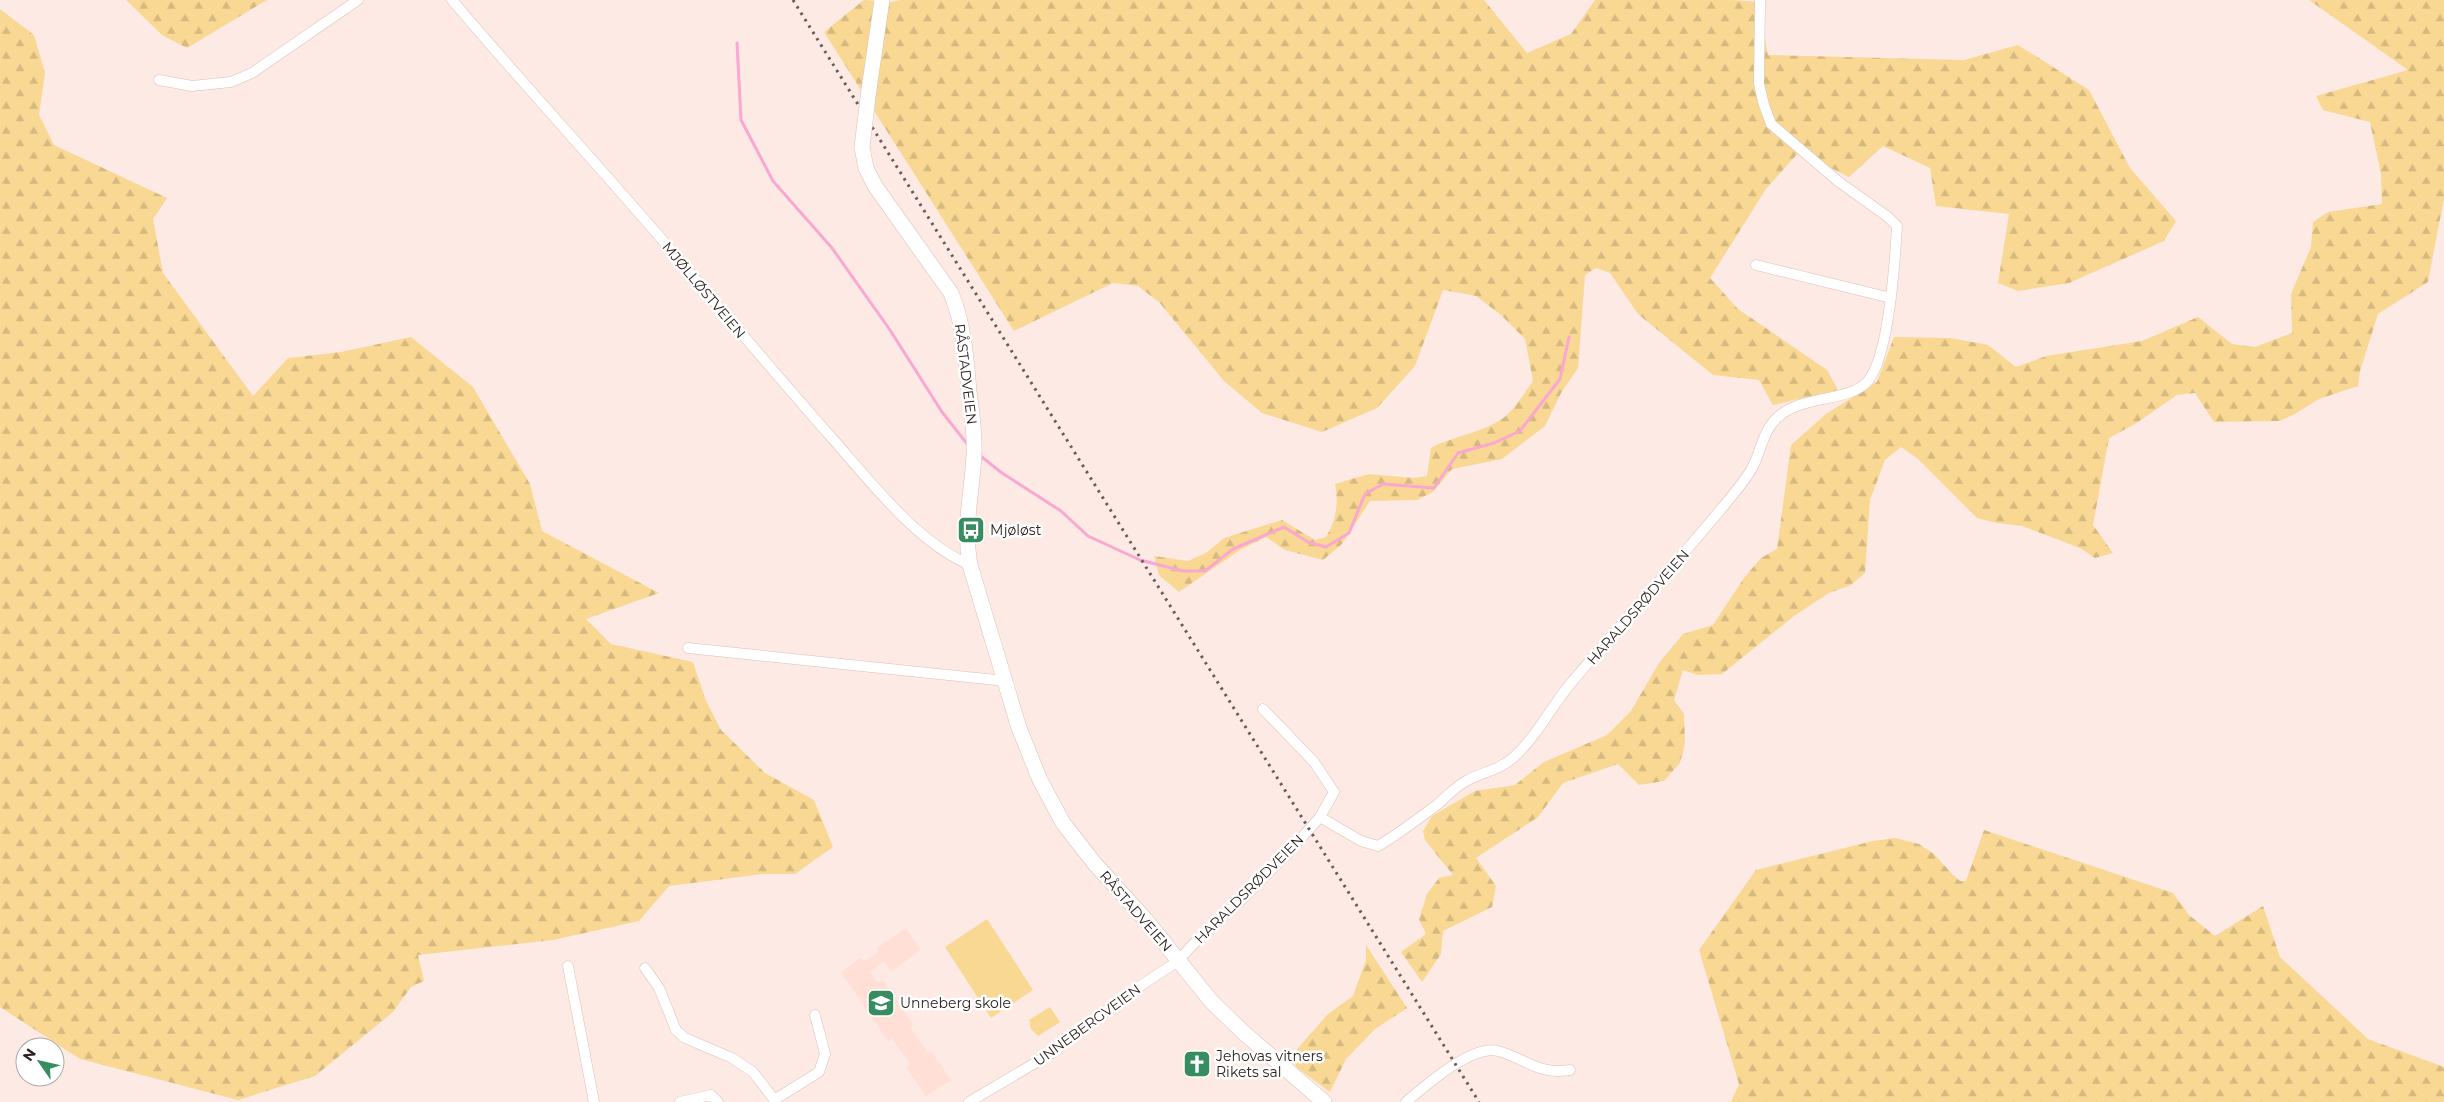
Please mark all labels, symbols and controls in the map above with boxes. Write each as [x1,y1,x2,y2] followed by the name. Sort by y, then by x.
[658,238,750,342] street label: MJØLLØSTVEIEN
[951,322,982,425] street label: RÅSTADVEIEN
[956,515,986,545] bus stop icon: Mjøløst
[990,521,1042,539] place label: Mjøløst
[1583,546,1693,668] street label: HARALDSRØDVEIEN
[1191,831,1307,947] street label: HARALDSRØDVEIEN
[1096,866,1177,955] street label: RÅSTADVEIEN
[1030,980,1144,1070] street label: UNNEBERGVEIEN
[866,988,896,1018] school or university icon: Unneberg skole
[900,994,1011,1012] place label: Unneberg skole
[15,1037,65,1087] north arrow
[19,1045,40,1064] text: N
[1215,1047,1323,1081] place label: Jehovas vitners Rikets sal
[1182,1049,1212,1079] church icon: Jehovas vitners Rikets sal

